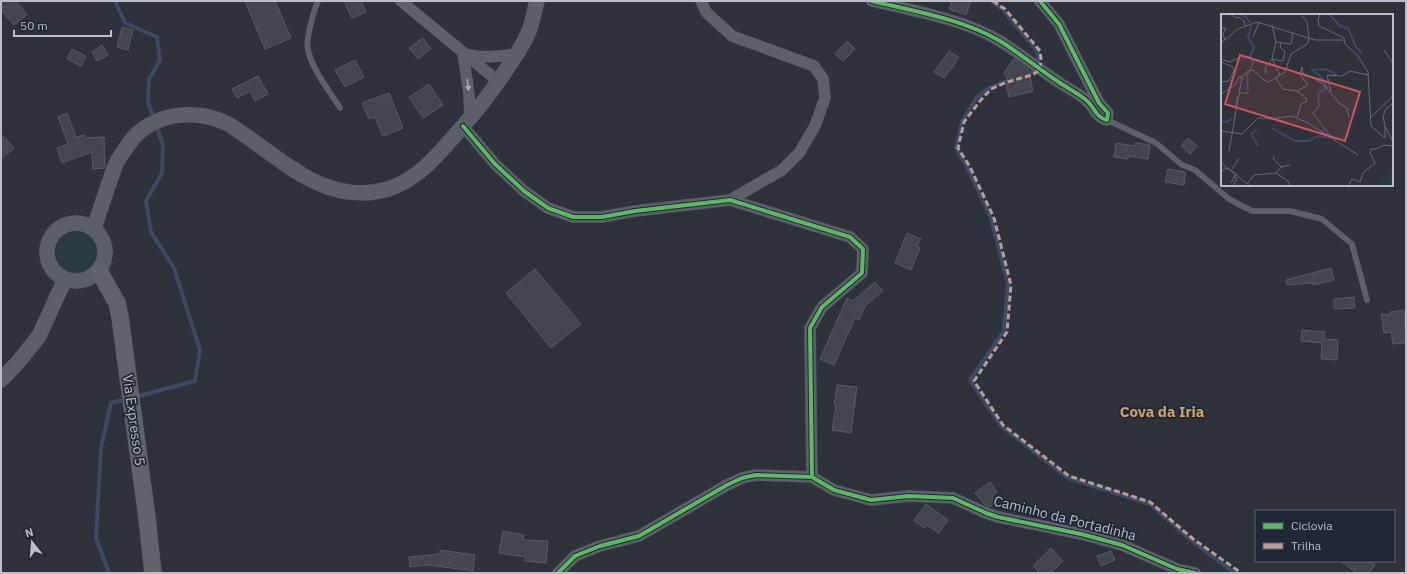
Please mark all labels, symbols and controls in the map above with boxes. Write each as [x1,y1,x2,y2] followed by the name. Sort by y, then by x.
[14,12,111,38] scale bar
[1221,14,1393,186] inset map
[20,18,48,33] text: 50 m
[465,79,471,91] one-way arrow
[119,373,149,467] street label: Via Expresso 5
[1120,402,1205,421] district label: Cova da Iria
[992,492,1139,545] street label: Caminho da Portadinha
[1255,510,1395,562] legend
[1291,518,1333,533] text: Ciclovia
[12,522,52,562] north arrow
[23,525,35,540] text: N
[1291,538,1322,553] text: Trilha

